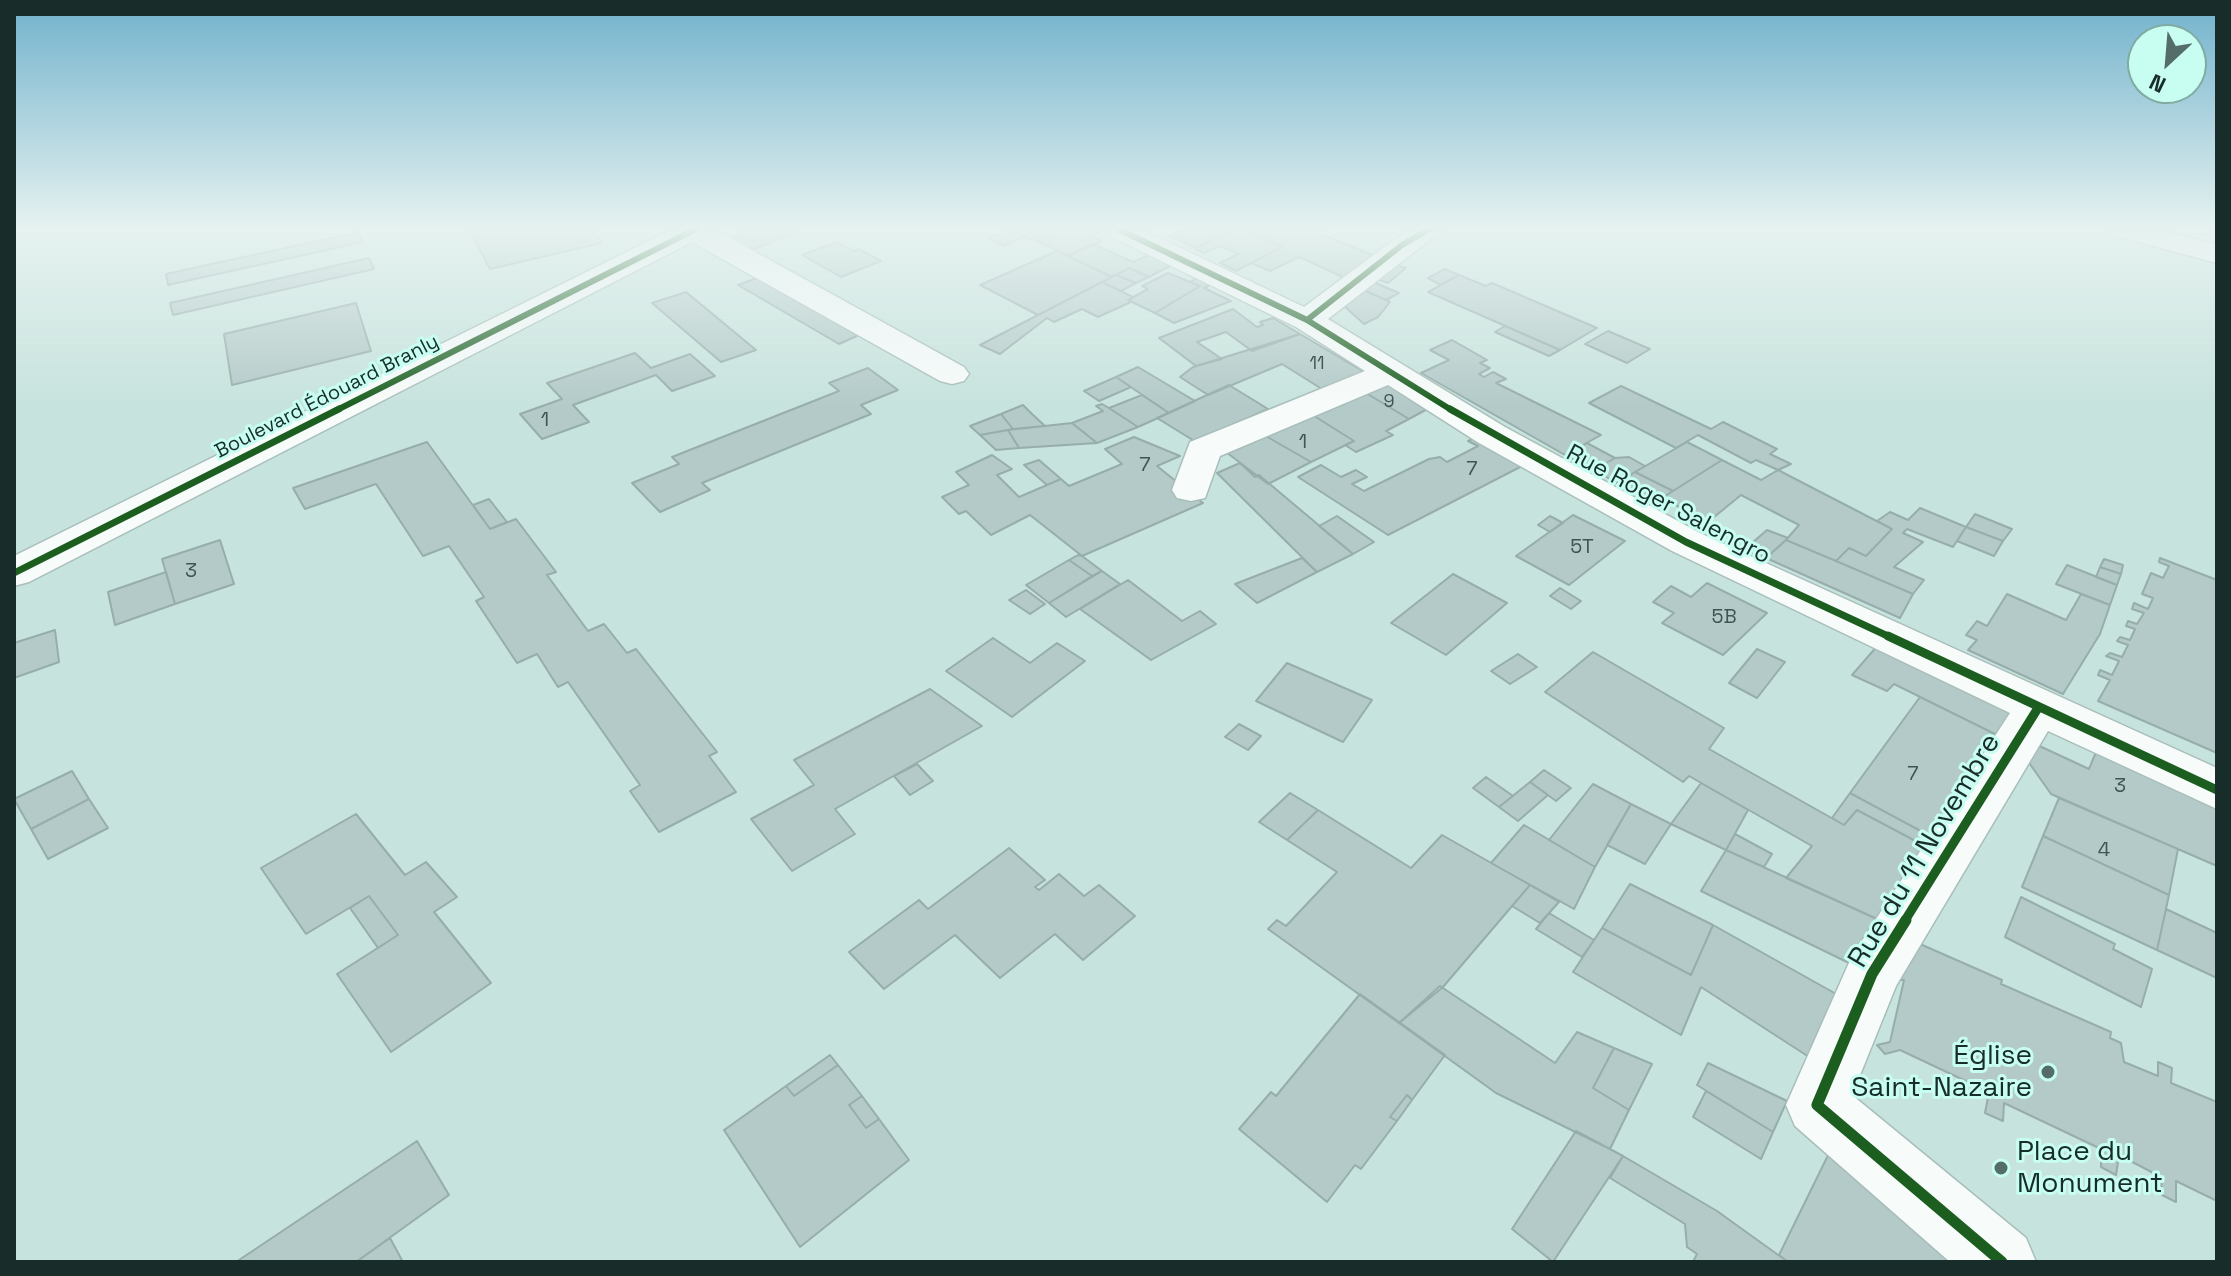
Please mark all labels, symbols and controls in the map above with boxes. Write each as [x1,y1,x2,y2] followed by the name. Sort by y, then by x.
[2127,24,2207,104] north arrow
[2145,68,2170,100] text: N
[211,330,443,464] street label: Boulevard Édouard Branly
[1309,353,1325,375] house number: 11
[1383,391,1395,413] house number: 9
[541,409,549,433] house number: 1
[1299,431,1307,455] house number: 1
[1561,439,1775,571] street label: Rue Roger Salengro
[1139,454,1151,478] house number: 7
[1466,458,1478,482] house number: 7
[1570,536,1594,560] house number: 5T
[185,560,197,584] house number: 3
[1711,606,1737,630] house number: 5B
[1842,728,2008,974] street label: Rue du 11 Novembre
[1907,763,1919,787] house number: 7
[2114,775,2126,799] house number: 3
[2098,839,2110,863] house number: 4
[1851,1039,2032,1105] place label: Église Saint-Nazaire
[2039,1063,2057,1081] marker: Église Saint-Nazaire
[2017,1135,2163,1201] place label: Place du Monument
[1992,1159,2010,1177] marker: Place du Monument

